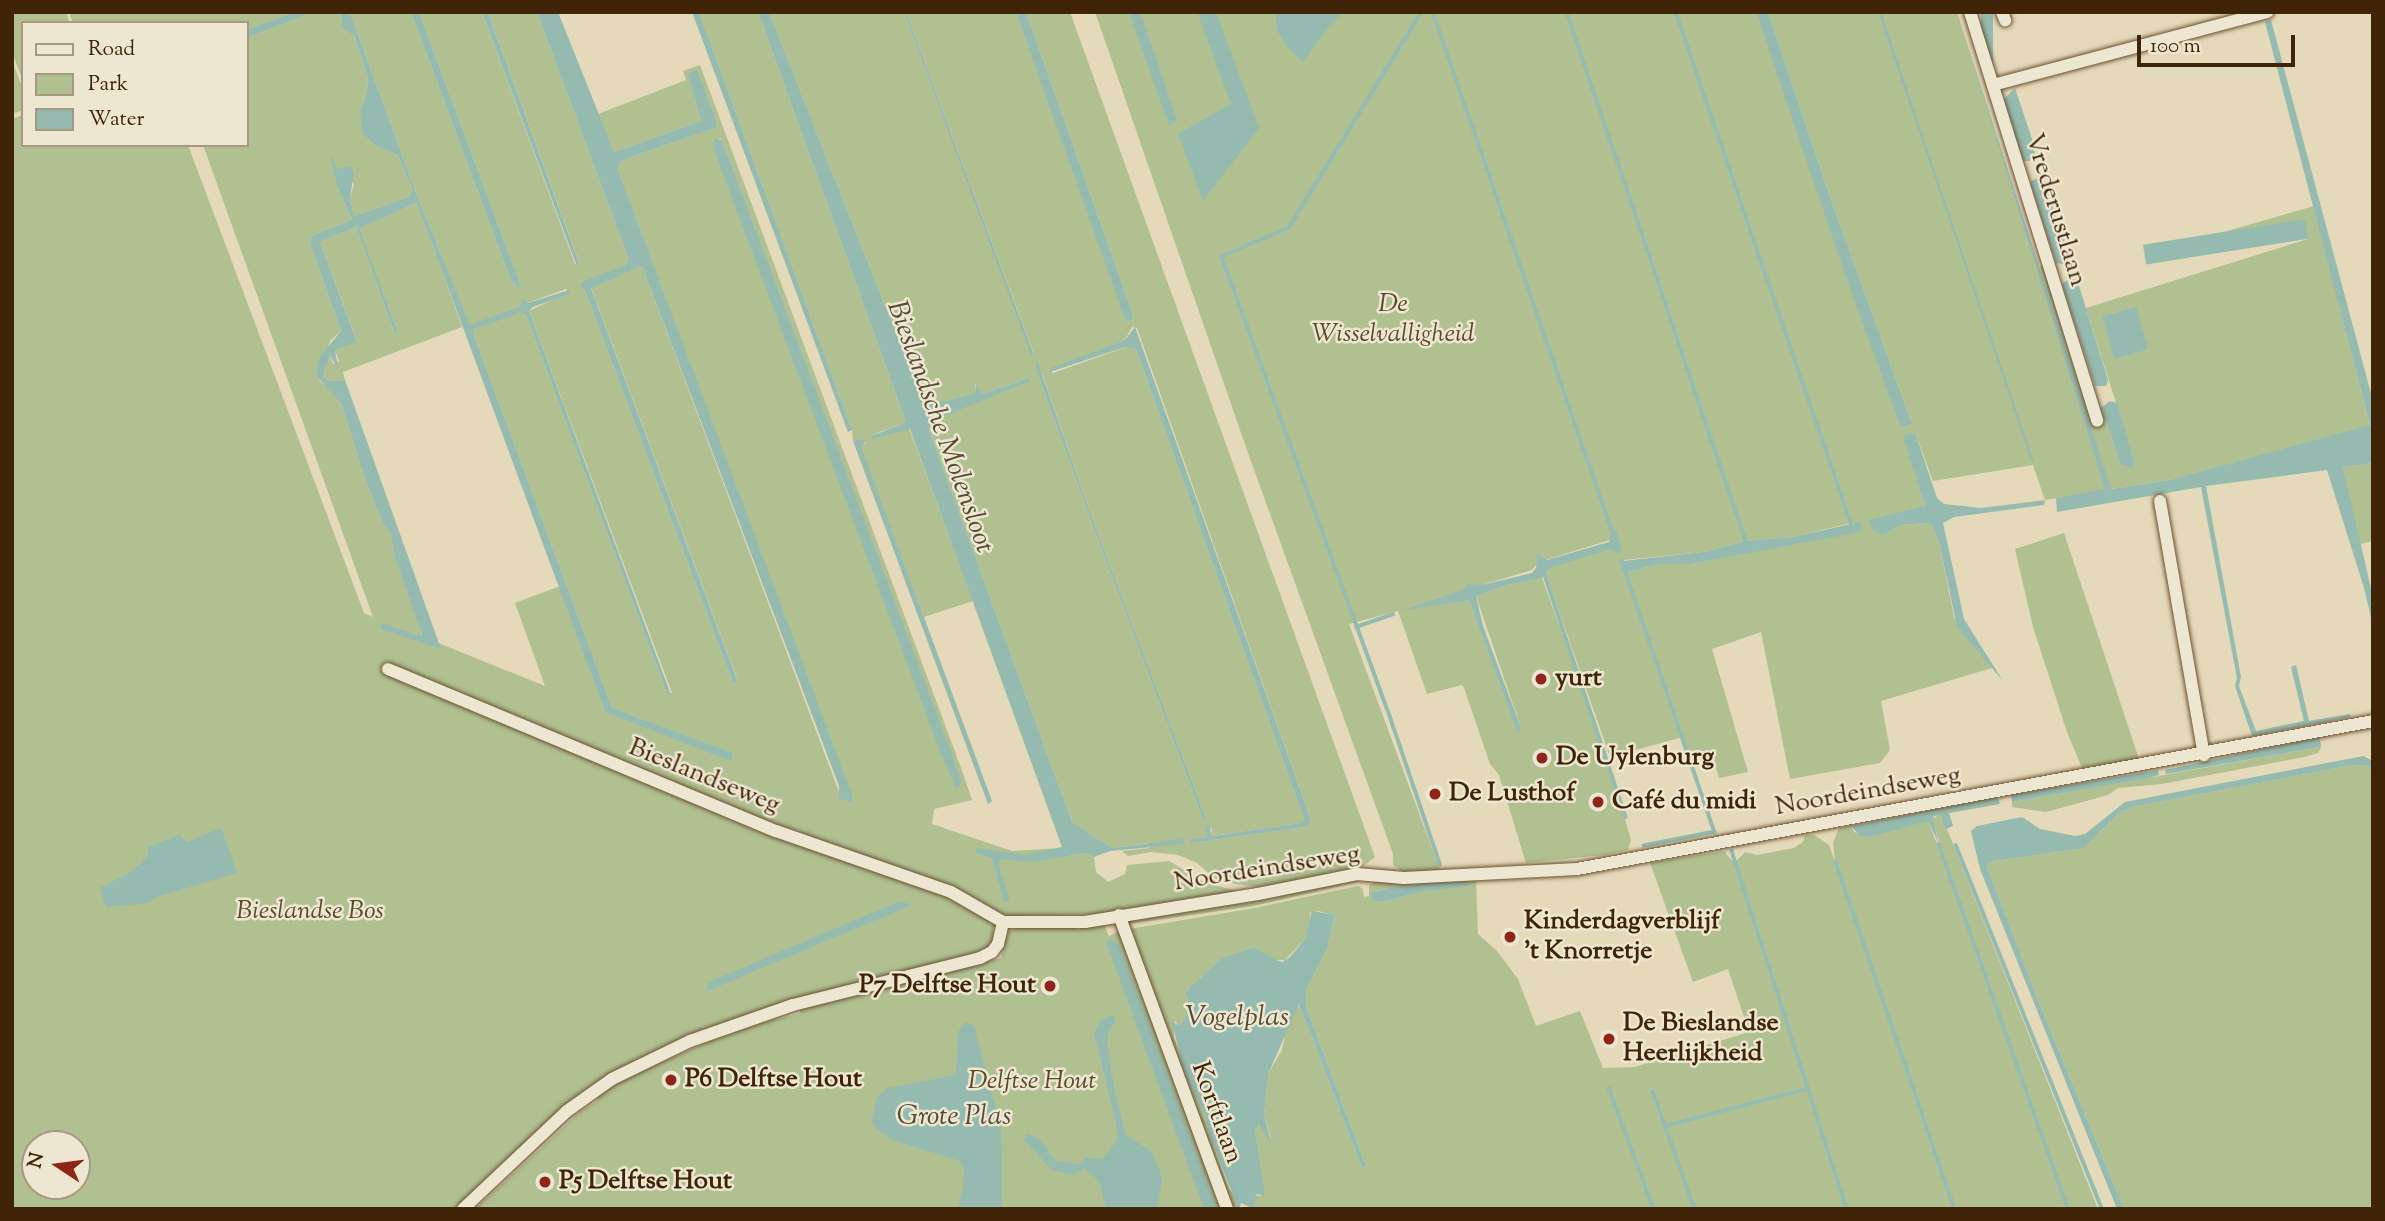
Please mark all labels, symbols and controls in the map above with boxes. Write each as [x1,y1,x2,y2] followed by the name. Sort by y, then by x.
[21,21,248,147] legend
[2140,21,2298,65] scale bar
[2150,32,2201,62] text: 100 m
[88,35,135,65] text: Road
[88,70,128,100] text: Park
[88,105,144,135] text: Water
[2017,130,2093,290] street label: Vrederustlaan
[1312,289,1474,350] park label: De Wisselvalligheid
[879,296,1001,558] water label: Bieslandsche Molensloot
[1555,663,1602,695] place label: yurt
[1533,671,1549,687] marker: yurt
[624,732,784,822] street label: Bieslandseweg
[1556,742,1714,774] place label: De Uylenburg
[1534,750,1550,766] marker: De Uylenburg
[1773,760,1963,824] street label: Noordeindseweg
[1449,778,1575,810] place label: De Lusthof
[1427,786,1443,802] marker: De Lusthof
[1612,786,1756,818] place label: Café du midi
[1590,794,1606,810] marker: Café du midi
[1172,839,1362,899] street label: Noordeindseweg
[236,896,384,928] park label: Bieslandse Bos
[1524,906,1720,968] place label: Kinderdagverblijf 't Knorretje
[1502,929,1518,945] marker: Kinderdagverblijf 't Knorretje
[859,970,1036,1002] place label: P7 Delftse Hout
[1042,978,1058,994] marker: P7 Delftse Hout
[1185,1001,1289,1035] water label: Vogelplas
[1623,1008,1779,1070] place label: De Bieslandse Heerlijkheid
[1601,1031,1617,1047] marker: De Bieslandse Heerlijkheid
[1183,1058,1249,1168] street label: Korftlaan
[685,1064,862,1096] place label: P6 Delftse Hout
[968,1066,1096,1098] park label: Delftse Hout
[663,1072,679,1088] marker: P6 Delftse Hout
[897,1100,1011,1134] water label: Grote Plas
[21,1130,91,1200] north arrow
[22,1150,52,1171] text: N
[559,1166,732,1198] place label: P5 Delftse Hout
[537,1174,553,1190] marker: P5 Delftse Hout

